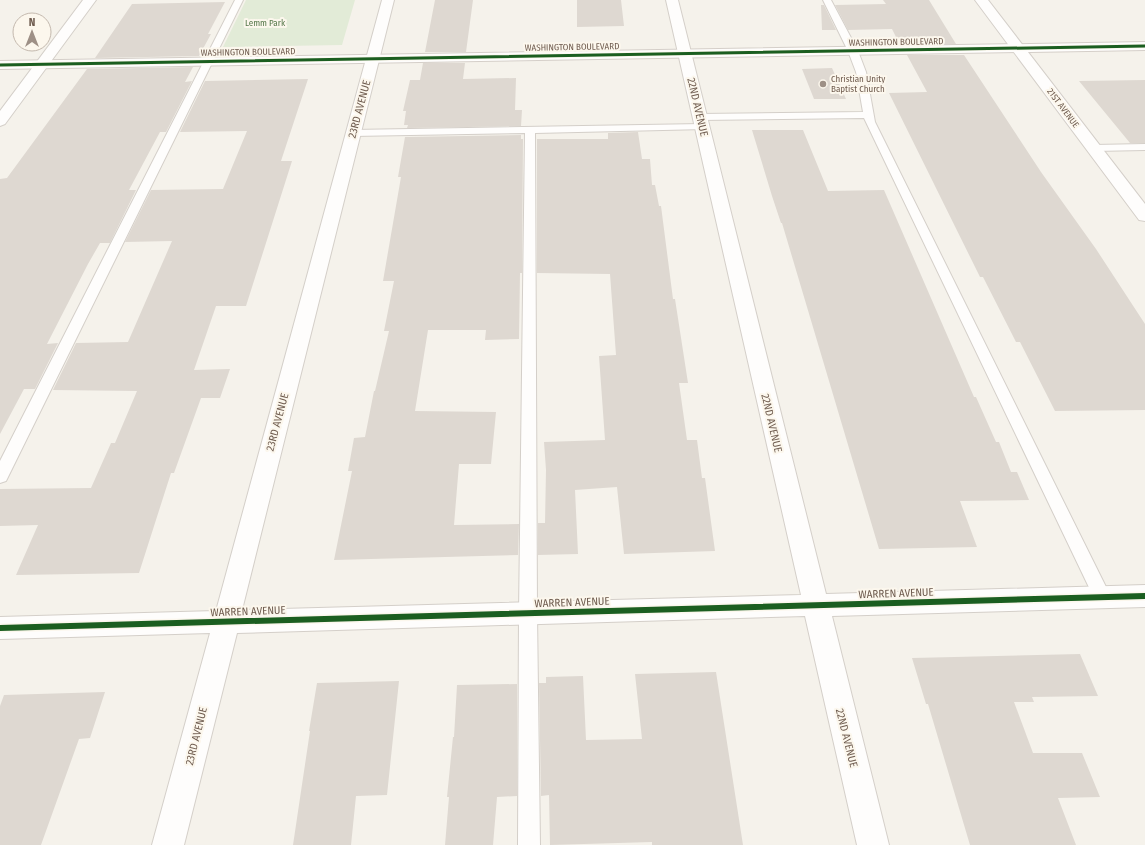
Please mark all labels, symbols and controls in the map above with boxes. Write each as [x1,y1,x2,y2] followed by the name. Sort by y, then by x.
[12,12,52,52] north arrow
[29,16,35,29] text: N
[245,18,286,28] park label: Lemm Park
[849,36,943,48] street label: WASHINGTON BOULEVARD
[525,41,619,53] street label: WASHINGTON BOULEVARD
[201,46,295,58] street label: WASHINGTON BOULEVARD
[831,74,885,94] place label: Christian Unity Baptist Church
[684,76,711,138] street label: 22ND AVENUE
[346,79,373,140] street label: 23RD AVENUE
[818,79,828,89] marker: Christian Unity Baptist Church
[1045,87,1081,129] street label: 21ST AVENUE
[264,392,291,453] street label: 23RD AVENUE
[758,392,785,454] street label: 22ND AVENUE
[858,586,934,601] street label: WARREN AVENUE
[534,595,610,610] street label: WARREN AVENUE
[210,604,286,619] street label: WARREN AVENUE
[183,706,210,767] street label: 23RD AVENUE
[833,707,860,769] street label: 22ND AVENUE

